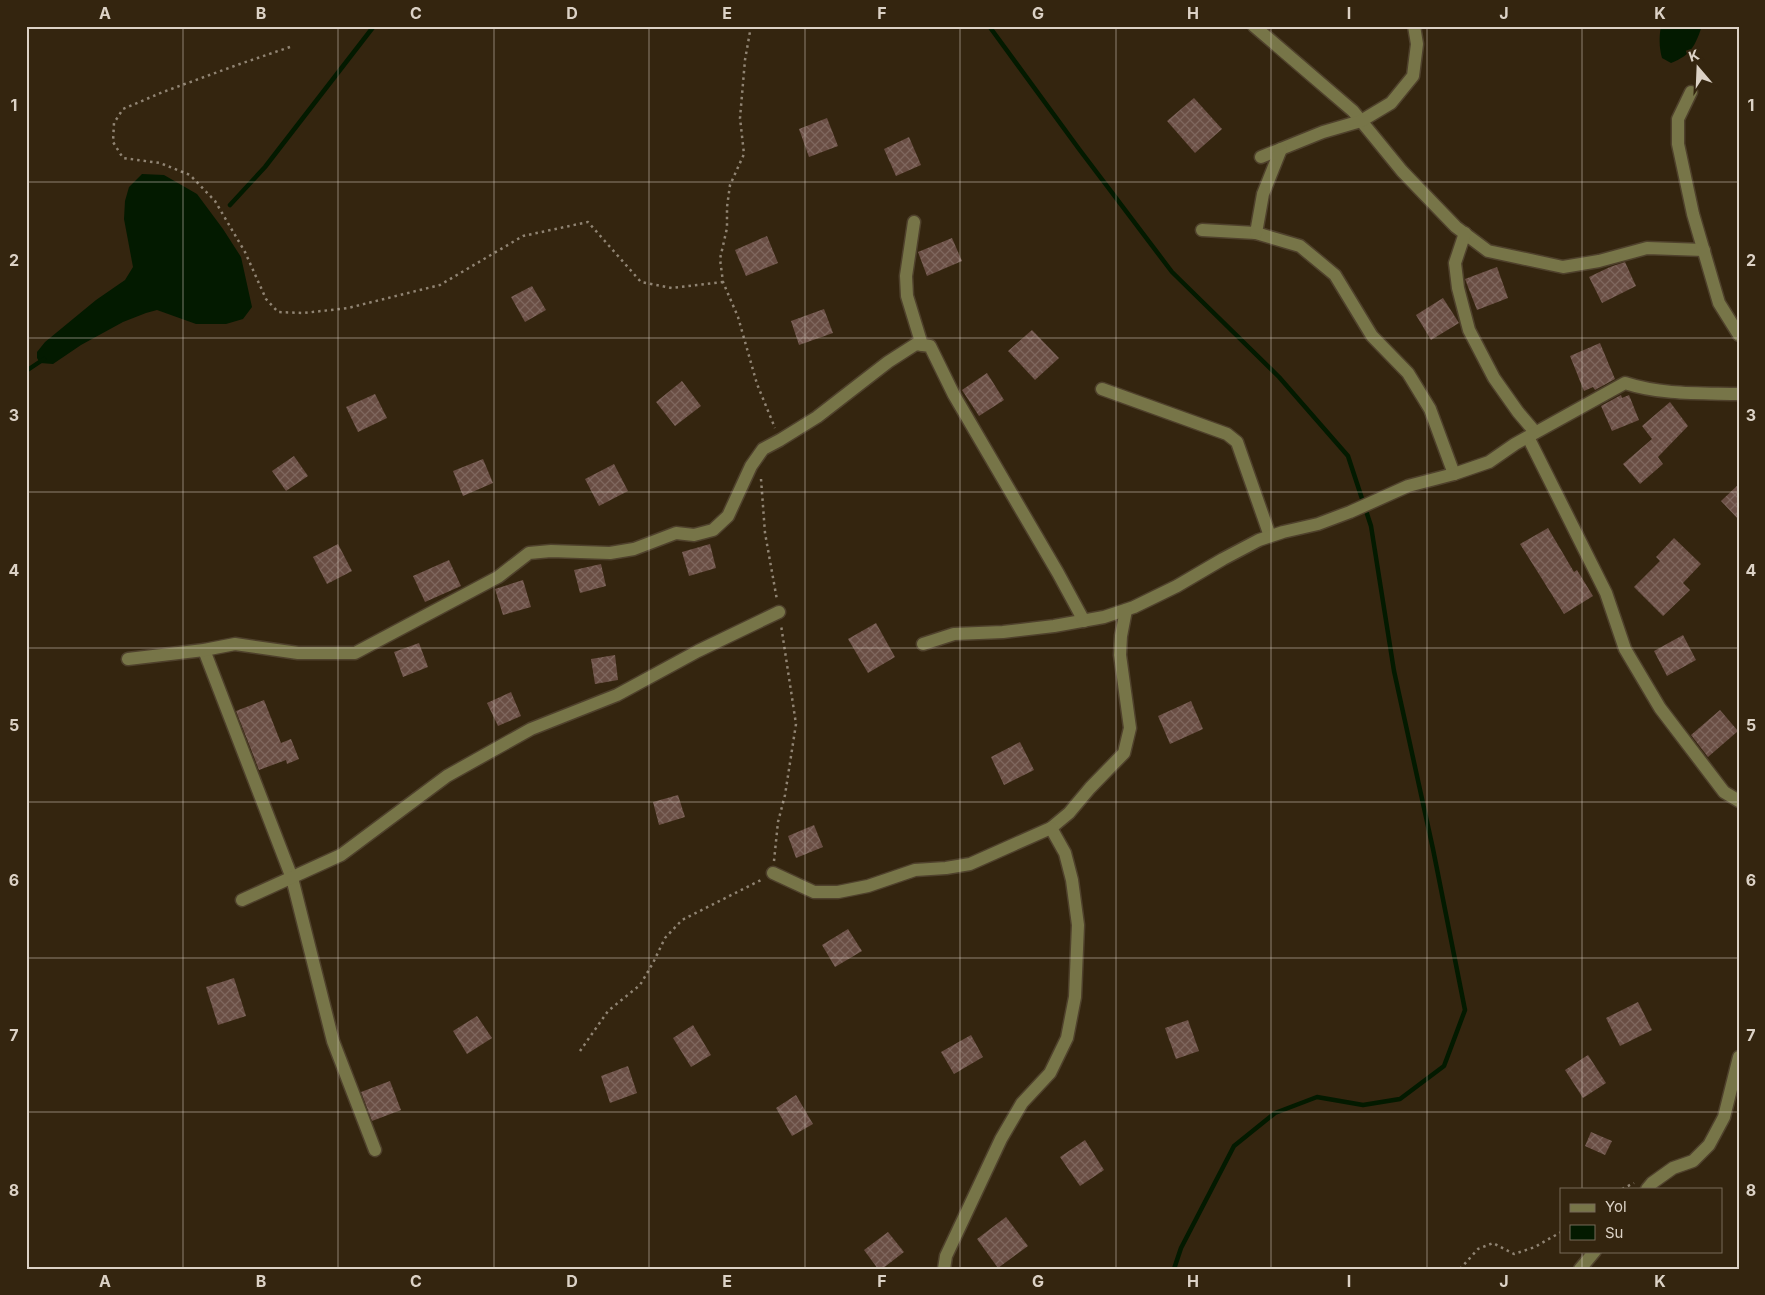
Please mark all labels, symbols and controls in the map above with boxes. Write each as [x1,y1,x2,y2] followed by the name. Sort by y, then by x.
[99,3,111,23] text: A
[256,3,266,23] text: B
[410,3,422,23] text: C
[566,3,578,23] text: D
[722,3,732,23] text: E
[877,3,887,23] text: F
[1032,3,1044,23] text: G
[1187,3,1199,23] text: H
[1347,3,1351,23] text: I
[1499,3,1509,23] text: J
[1654,3,1666,23] text: K
[1672,42,1722,92] north arrow
[1686,46,1701,65] text: K
[11,95,17,115] text: 1
[1748,95,1754,115] text: 1
[9,250,19,270] text: 2
[1746,250,1756,270] text: 2
[9,405,19,425] text: 3
[1746,405,1756,425] text: 3
[9,560,20,580] text: 4
[1746,560,1757,580] text: 4
[9,715,19,735] text: 5
[1746,715,1756,735] text: 5
[9,870,19,890] text: 6
[1746,870,1756,890] text: 6
[9,1025,19,1045] text: 7
[1746,1025,1756,1045] text: 7
[9,1180,19,1200] text: 8
[1746,1180,1756,1200] text: 8
[1560,1188,1722,1252] legend
[1605,1197,1627,1216] text: Yol
[1605,1223,1624,1242] text: Su
[99,1271,111,1291] text: A
[256,1271,266,1291] text: B
[410,1271,422,1291] text: C
[566,1271,578,1291] text: D
[722,1271,732,1291] text: E
[877,1271,887,1291] text: F
[1032,1271,1044,1291] text: G
[1187,1271,1199,1291] text: H
[1347,1271,1351,1291] text: I
[1499,1271,1509,1291] text: J
[1654,1271,1666,1291] text: K

